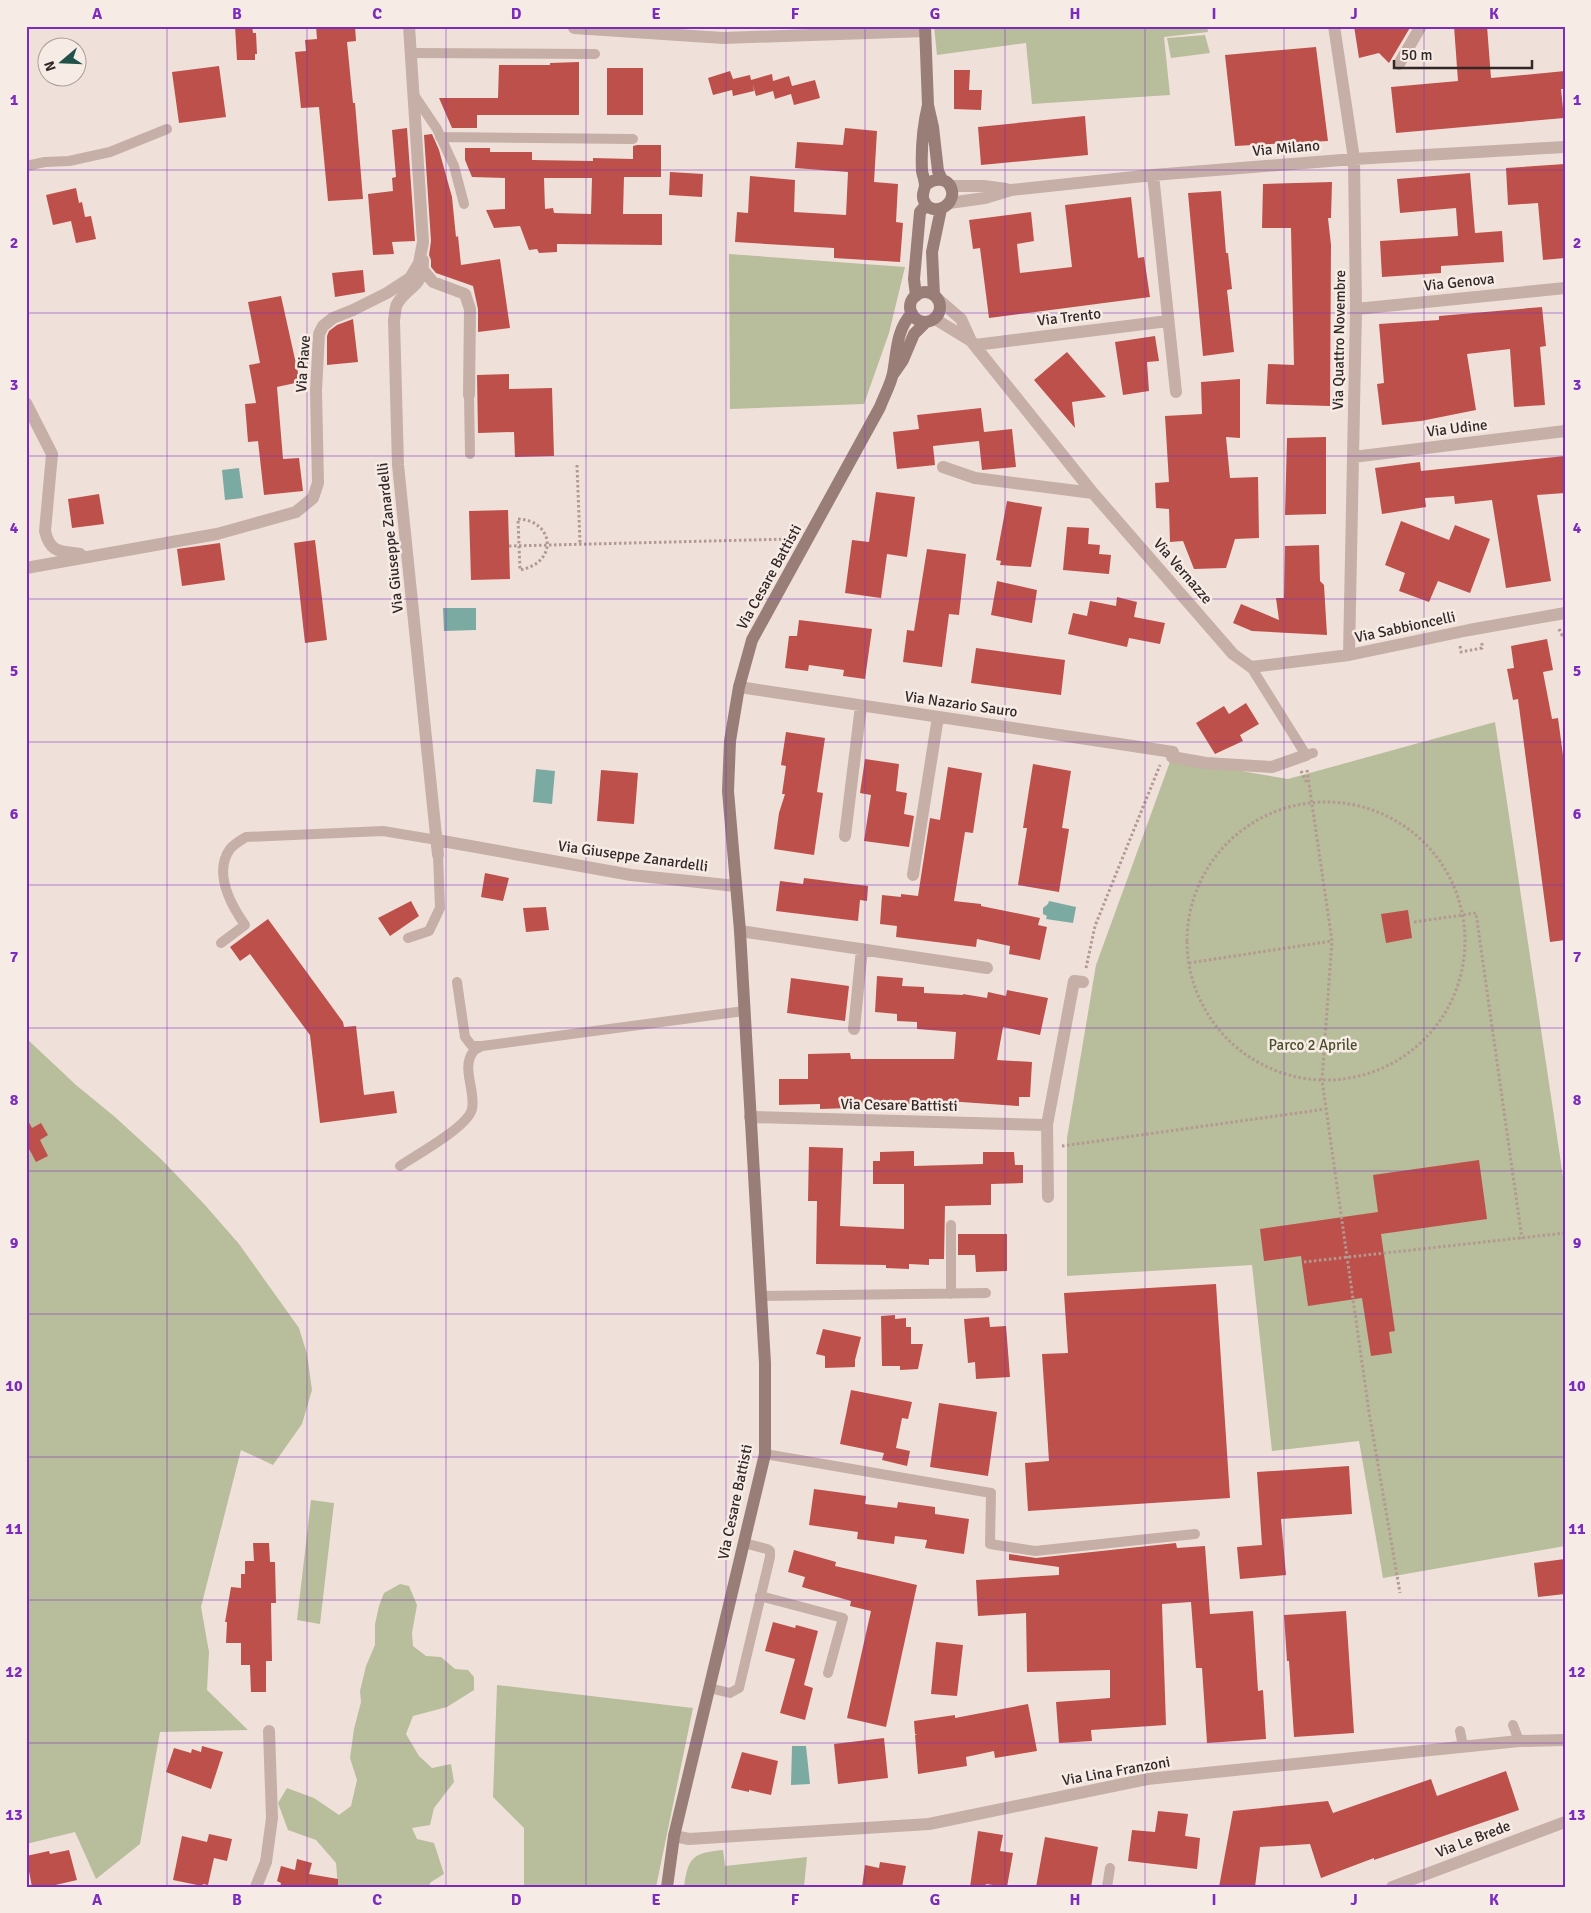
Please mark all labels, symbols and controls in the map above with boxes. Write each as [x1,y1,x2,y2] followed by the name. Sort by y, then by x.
[92,4,103,24] text: A
[232,4,242,24] text: B
[372,4,382,24] text: C
[511,4,522,24] text: D
[651,4,661,24] text: E
[791,4,800,24] text: F
[930,4,940,24] text: G
[1070,4,1080,24] text: H
[1211,4,1217,24] text: I
[1350,4,1358,24] text: J
[1489,4,1499,24] text: K
[38,38,88,88] north arrow
[1394,38,1531,70] scale bar
[1401,46,1432,64] text: 50 m
[41,59,60,73] text: N
[10,90,19,110] text: 1
[1573,90,1582,110] text: 1
[1251,136,1321,160] street label: Via Milano
[10,233,18,253] text: 2
[1573,233,1581,253] text: 2
[1423,269,1495,295] street label: Via Genova
[1329,270,1349,410] street label: Via Quattro Novembre
[1036,304,1102,330] street label: Via Trento
[292,335,314,393] street label: Via Piave
[10,375,18,395] text: 3
[1573,375,1581,395] text: 3
[1425,415,1489,441] street label: Via Udine
[373,462,407,614] street label: Via Giuseppe Zanardelli
[10,518,19,538] text: 4
[1573,518,1582,538] text: 4
[733,521,805,633] street label: Via Cesare Battisti
[1150,535,1216,607] street label: Via Vernazze
[1353,608,1457,646] street label: Via Sabbioncelli
[10,661,18,681] text: 5
[1573,661,1581,681] text: 5
[903,687,1019,721] street label: Via Nazario Sauro
[10,804,19,824] text: 6
[1573,804,1582,824] text: 6
[557,837,709,875] street label: Via Giuseppe Zanardelli
[10,947,19,967] text: 7
[1573,947,1582,967] text: 7
[1268,1036,1358,1054] park label: Parco 2 Aprile
[10,1090,19,1110] text: 8
[1573,1090,1582,1110] text: 8
[840,1095,958,1115] street label: Via Cesare Battisti
[10,1233,19,1253] text: 9
[1573,1233,1582,1253] text: 9
[5,1376,23,1396] text: 10
[1568,1376,1586,1396] text: 10
[714,1443,756,1561] street label: Via Cesare Battisti
[5,1519,23,1539] text: 11
[1568,1519,1586,1539] text: 11
[5,1662,23,1682] text: 12
[1568,1662,1586,1682] text: 12
[1061,1753,1171,1789] street label: Via Lina Franzoni
[5,1805,23,1825] text: 13
[1568,1805,1586,1825] text: 13
[1433,1816,1513,1862] street label: Via Le Brede
[92,1890,103,1910] text: A
[232,1890,242,1910] text: B
[372,1890,382,1910] text: C
[511,1890,522,1910] text: D
[651,1890,661,1910] text: E
[791,1890,800,1910] text: F
[930,1890,940,1910] text: G
[1070,1890,1080,1910] text: H
[1211,1890,1217,1910] text: I
[1350,1890,1358,1910] text: J
[1489,1890,1499,1910] text: K

